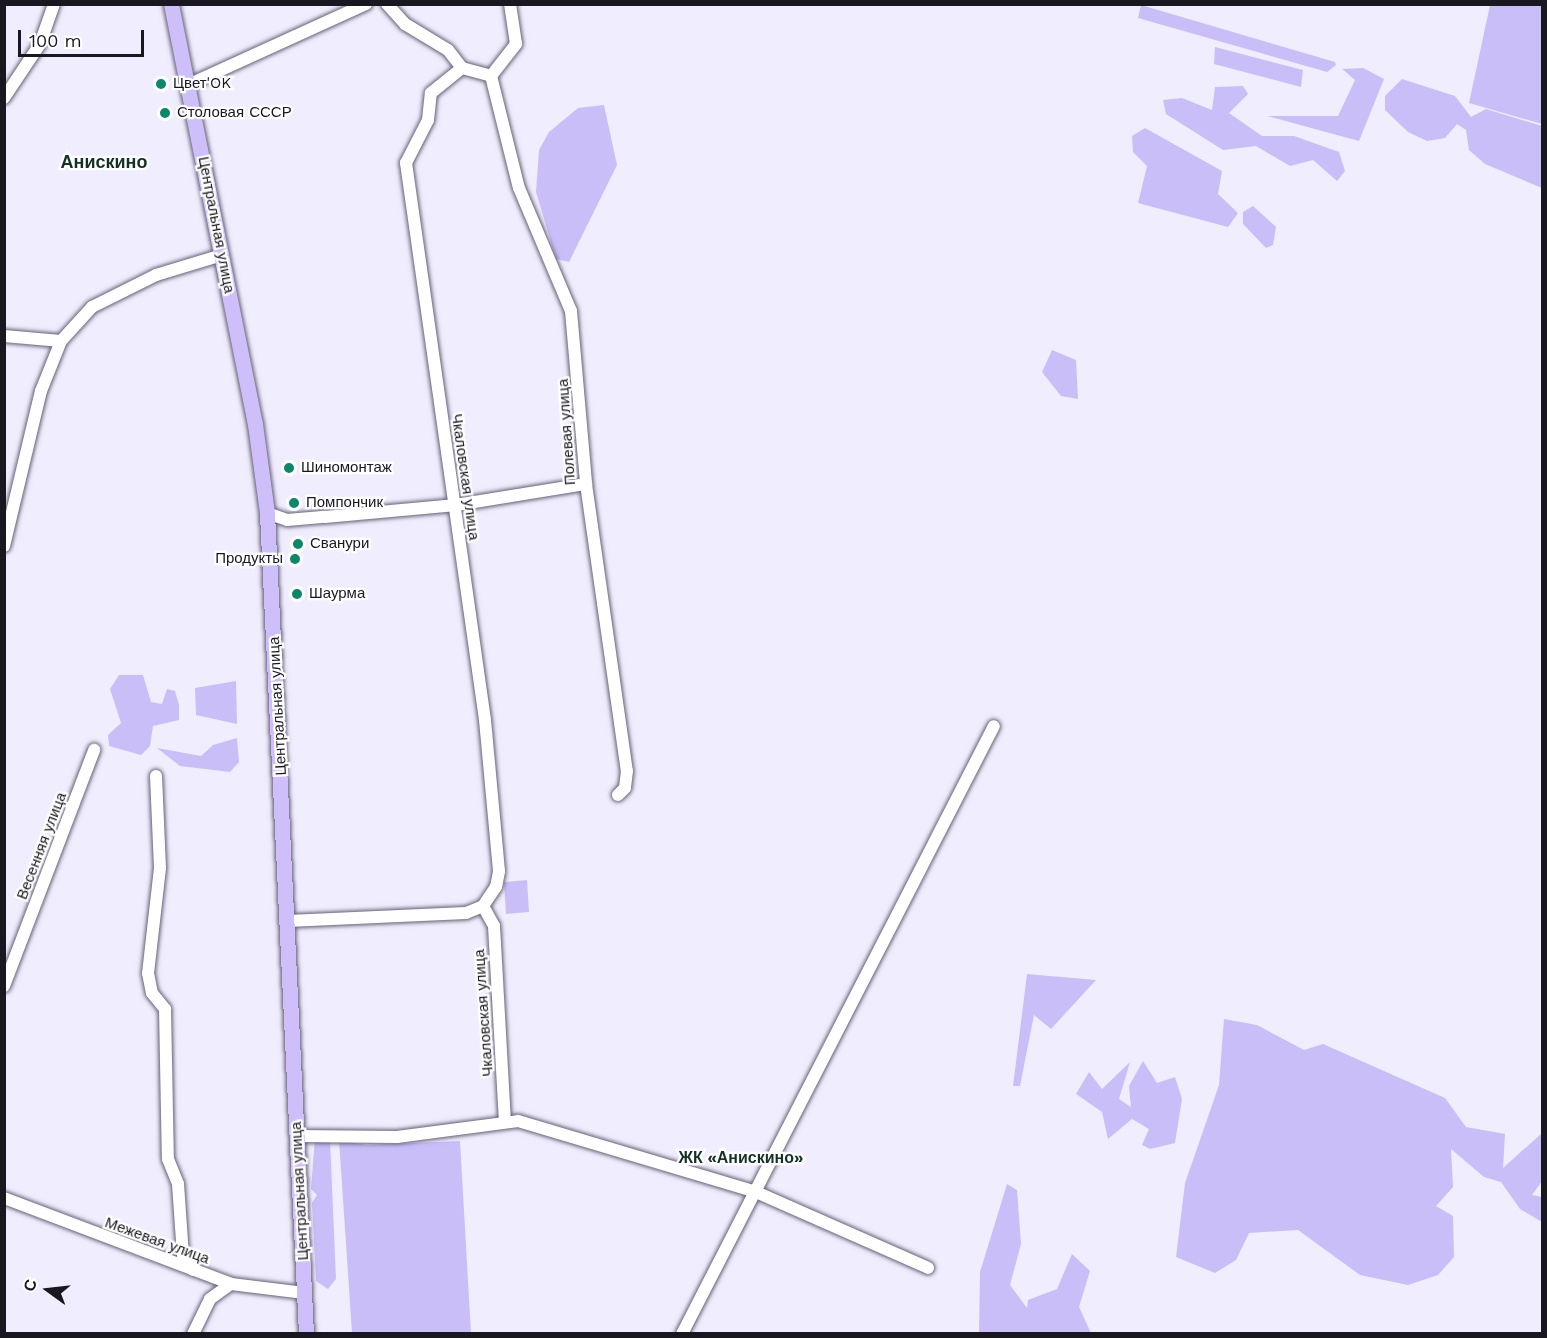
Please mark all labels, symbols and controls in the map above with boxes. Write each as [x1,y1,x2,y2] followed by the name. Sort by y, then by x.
[21,18,147,56] scale bar
[29,30,82,51] text: 100 m
[173,75,231,93] place label: Цвет'OK
[154,77,168,91] marker: Цвет'OK
[177,104,292,122] place label: Столовая СССР
[158,106,172,120] marker: Столовая СССР
[61,151,147,173] district label: Анискино
[194,155,238,295] street label: Центральная улица
[554,378,580,486] street label: Полевая улица
[447,413,483,541] street label: Чкаловская улица
[301,459,392,477] place label: Шиномонтаж
[282,461,296,475] marker: Шиномонтаж
[306,494,383,512] place label: Помпончик
[287,496,301,510] marker: Помпончик
[310,535,369,553] place label: Сванури
[291,537,305,551] marker: Сванури
[215,550,283,568] place label: Продукты
[288,552,302,566] marker: Продукты
[309,585,365,603] place label: Шаурма
[290,587,304,601] marker: Шаурма
[265,636,291,776] street label: Центральная улица
[13,790,71,902] street label: Весенняя улица
[471,949,497,1077] street label: Чкаловская улица
[287,1121,313,1261] street label: Центральная улица
[679,1148,803,1168] district label: ЖК «Анискино»
[102,1214,212,1268] street label: Межевая улица
[18,1260,78,1320] north arrow
[19,1277,41,1293] text: С

